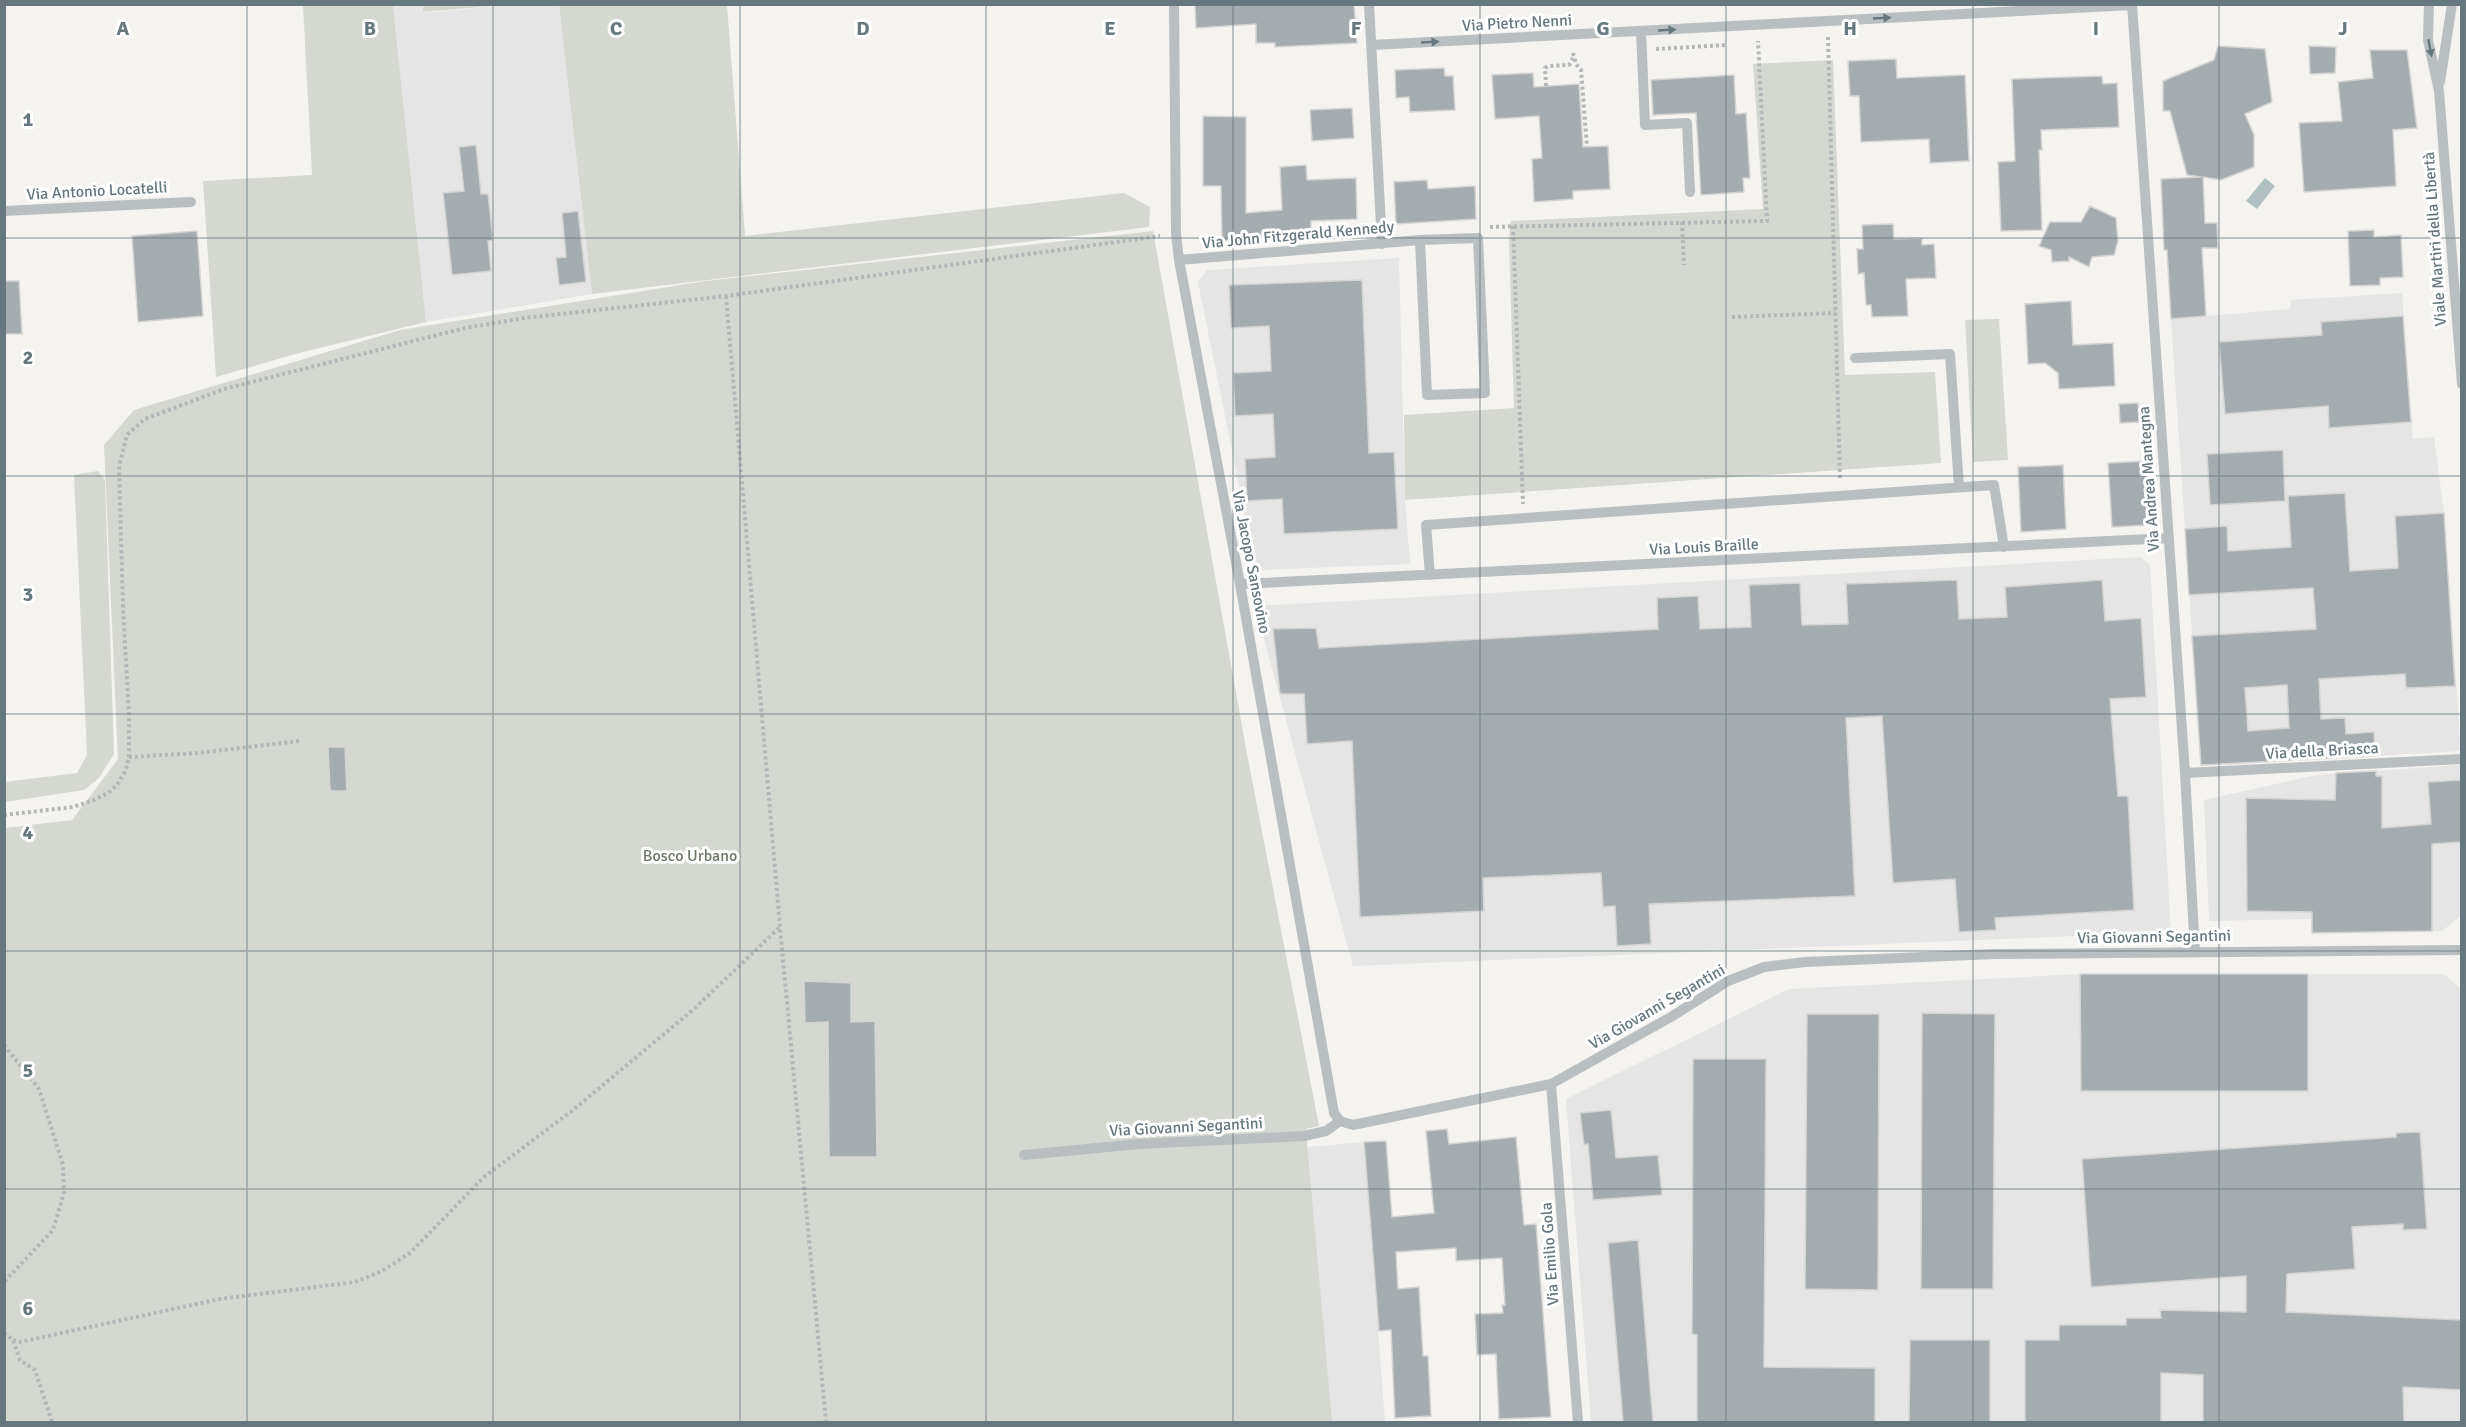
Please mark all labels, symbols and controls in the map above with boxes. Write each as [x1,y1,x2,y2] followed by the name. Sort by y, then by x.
[1461,10,1573,36] street label: Via Pietro Nenni
[1873,14,1892,23] one-way arrow
[117,16,130,41] text: A
[364,16,376,41] text: B
[610,16,622,41] text: C
[856,16,870,41] text: D
[1104,16,1116,41] text: E
[1351,16,1362,41] text: F
[1596,16,1610,41] text: G
[1843,16,1857,41] text: H
[2093,16,2099,41] text: I
[2338,16,2348,41] text: J
[1657,25,1676,34] one-way arrow
[1420,38,1439,47] one-way arrow
[2426,39,2435,58] one-way arrow
[23,107,34,132] text: 1
[2419,151,2451,327] street label: Viale Martiri della Libertà
[26,177,168,205] street label: Via Antonio Locatelli
[1201,217,1395,253] street label: Via John Fitzgerald Kennedy
[23,345,33,370] text: 2
[2134,406,2164,552] street label: Via Andrea Mantegna
[1227,489,1275,635] street label: Via Jacopo Sansovino
[1649,534,1759,560] street label: Via Louis Braille
[23,582,33,607] text: 3
[2265,738,2379,764] street label: Via della Briasca
[23,820,34,845] text: 4
[643,846,737,866] park label: Bosco Urbano
[2077,926,2231,948] street label: Via Giovanni Segantini
[1585,960,1729,1054] street label: Via Giovanni Segantini
[23,1058,33,1083] text: 5
[1109,1113,1263,1141] street label: Via Giovanni Segantini
[1536,1202,1564,1306] street label: Via Emilio Gola
[23,1296,34,1321] text: 6

